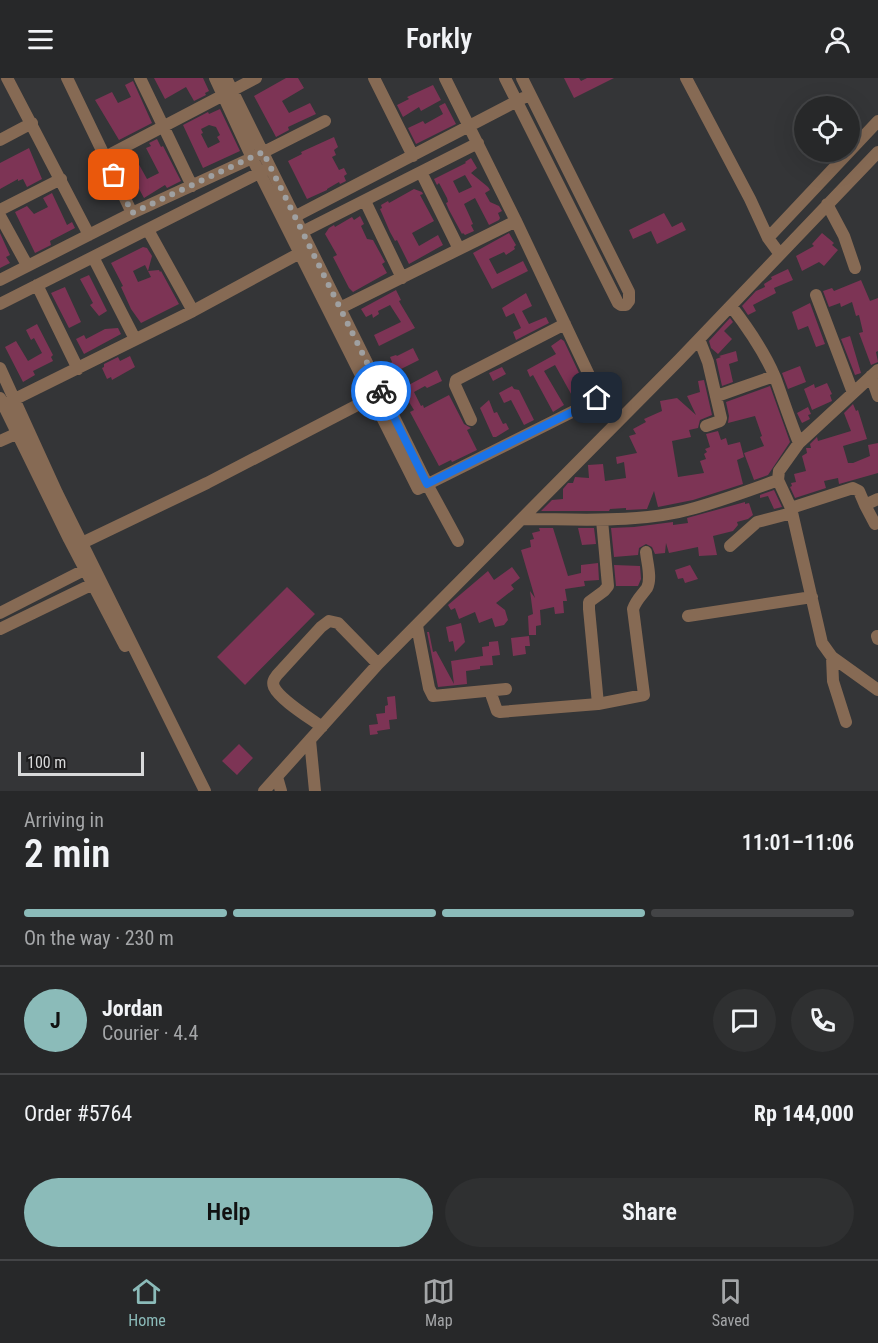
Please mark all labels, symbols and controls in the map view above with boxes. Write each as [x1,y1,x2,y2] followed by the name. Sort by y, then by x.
[24,23,57,56] icon: menu
[406,23,472,55] text: Forkly
[821,23,854,56] icon: person
[794,96,860,162] map controls
[794,96,860,162] button: locate
[88,149,139,200] pin
[97,158,130,191] icon: bag
[351,361,411,421] courier
[571,372,622,423] pin
[365,375,398,408] icon: bike
[580,381,613,414] icon: home
[18,749,144,776] scale bar
[27,753,66,772] text: 100 m
[24,808,104,832] text: Arriving in
[742,830,854,855] text: 11:01–11:06
[24,831,110,877] text: 2 min
[24,926,174,950] text: On the way · 230 m
[713,989,776,1052] button: chat
[791,989,854,1052] button: phone
[102,996,163,1021] text: Jordan
[50,1008,61,1033] text: J
[102,1021,198,1045] text: Courier · 4.4
[24,1101,132,1126] text: Order #5764
[754,1101,854,1126] text: Rp 144,000
[24,1178,433,1247] button: Help
[445,1178,854,1247] button: Share
[128,1275,166,1330] tab: Home
[422,1275,455,1330] tab: Map
[712,1275,750,1330] tab: Saved

